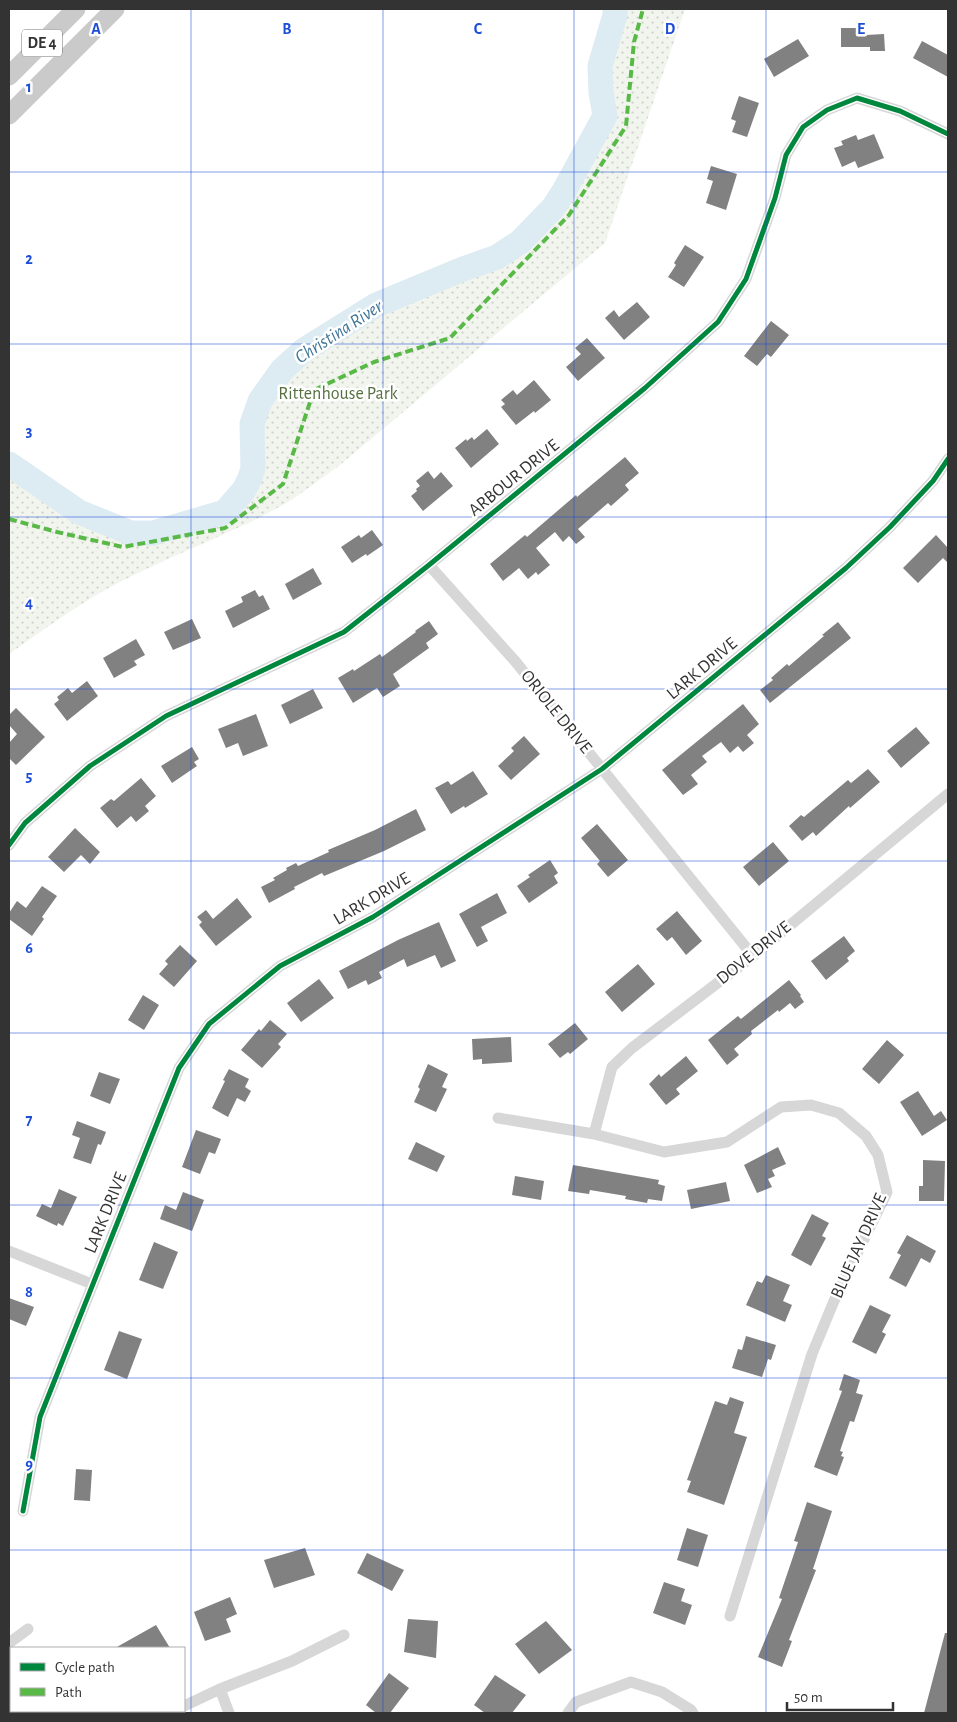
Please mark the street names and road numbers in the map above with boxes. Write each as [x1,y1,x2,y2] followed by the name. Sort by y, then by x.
[22,29,62,56] road number: DE 4
[465,436,563,520] street label: ARBOUR DRIVE
[663,634,741,703] street label: LARK DRIVE
[517,667,595,757] street label: ORIOLE DRIVE
[331,869,414,929] street label: LARK DRIVE
[714,918,795,988] street label: DOVE DRIVE
[82,1170,131,1256] street label: LARK DRIVE
[828,1191,890,1301] street label: BLUE JAY DRIVE

